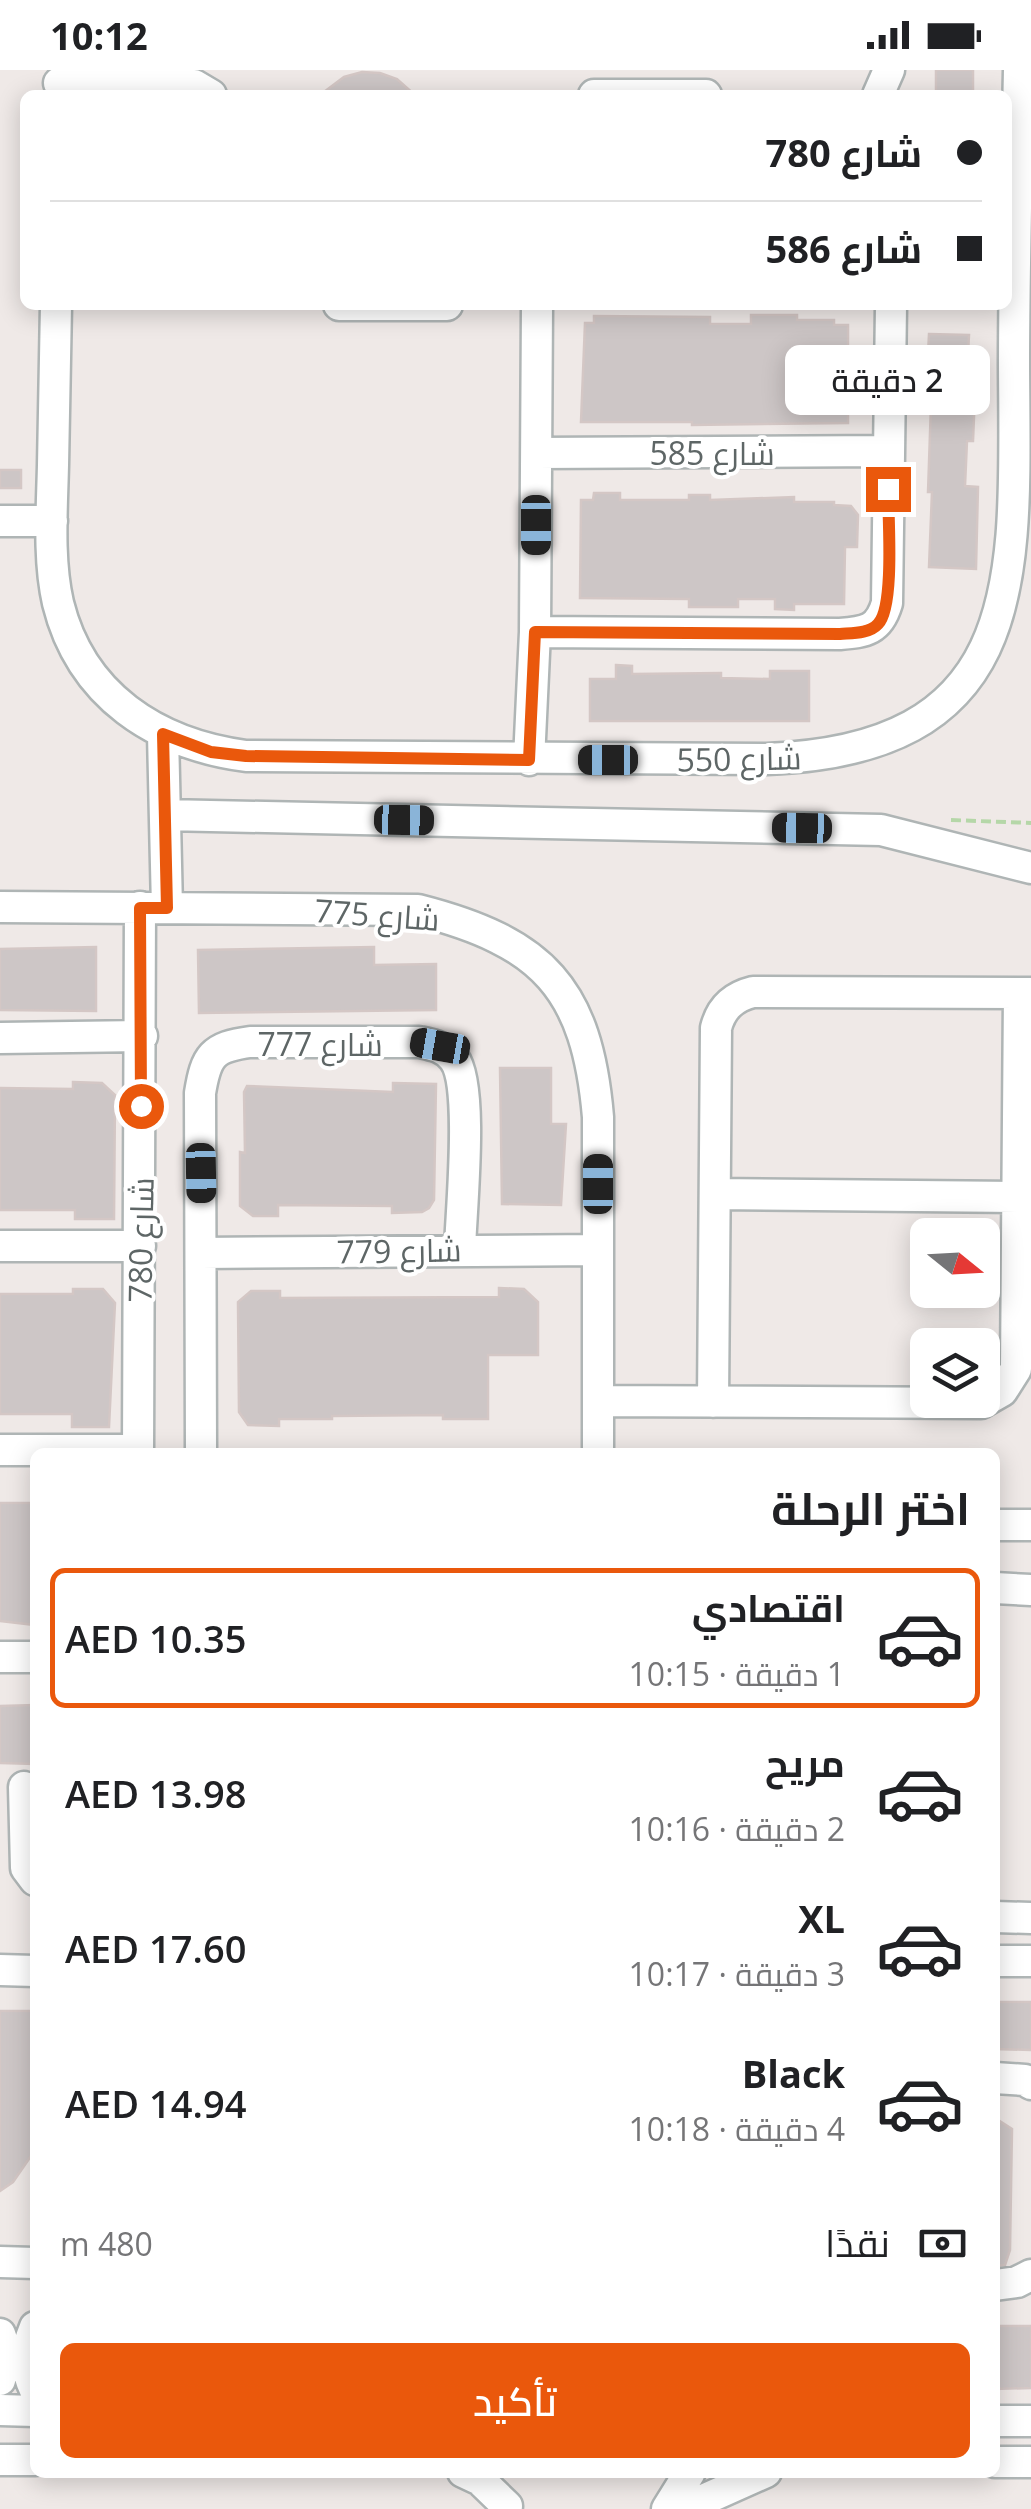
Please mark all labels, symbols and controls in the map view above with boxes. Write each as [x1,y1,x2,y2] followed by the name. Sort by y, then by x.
[50,9,148,61] text: 10:12
[766,126,922,178] text: شارع 780
[766,222,922,274] text: شارع 586
[786,344,990,414] callout: 2 دقيقة
[832,358,943,401] text: 2 دقيقة
[649,431,775,476] street label: شارع 585
[866,467,911,512] route end
[521,495,551,555] car
[676,735,802,783] street label: شارع 550
[578,745,638,775] car
[374,804,434,836] car
[772,812,832,844] car
[313,888,441,942] street label: شارع 775
[257,1022,383,1067] street label: شارع 777
[408,1026,472,1066] car
[119,1084,164,1129] route start
[185,1143,217,1203] car
[583,1154,613,1214] car
[117,1177,165,1303] street label: شارع 780
[910,1218,1000,1308] north arrow
[910,1218,1000,1418] map controls
[336,1227,462,1275] street label: شارع 779
[910,1328,1000,1418] button: layers
[771,1477,970,1538] text: اختر الرحلة
[692,1581,845,1633] text: اقتصادي
[875,1593,965,1683] icon: car
[65,1612,246,1664] text: AED 10.35
[629,1652,845,1695] text: 1 دقيقة · 10:15
[765,1736,845,1788] text: مريح
[875,1748,965,1838] icon: car
[65,1767,246,1819] text: AED 13.98
[629,1807,845,1850] text: 2 دقيقة · 10:16
[798,1892,845,1944] text: XL
[875,1903,965,1993] icon: car
[65,1922,246,1974] text: AED 17.60
[629,1952,845,1995] text: 3 دقيقة · 10:17
[742,2047,845,2099] text: Black
[875,2058,965,2148] icon: car
[65,2077,246,2129] text: AED 14.94
[629,2107,845,2150] text: 4 دقيقة · 10:18
[825,2216,890,2268] text: نقدًا
[915,2216,970,2271] icon: cash
[60,2222,153,2265] text: 480 m
[60,2343,970,2458] button: تأكيد

